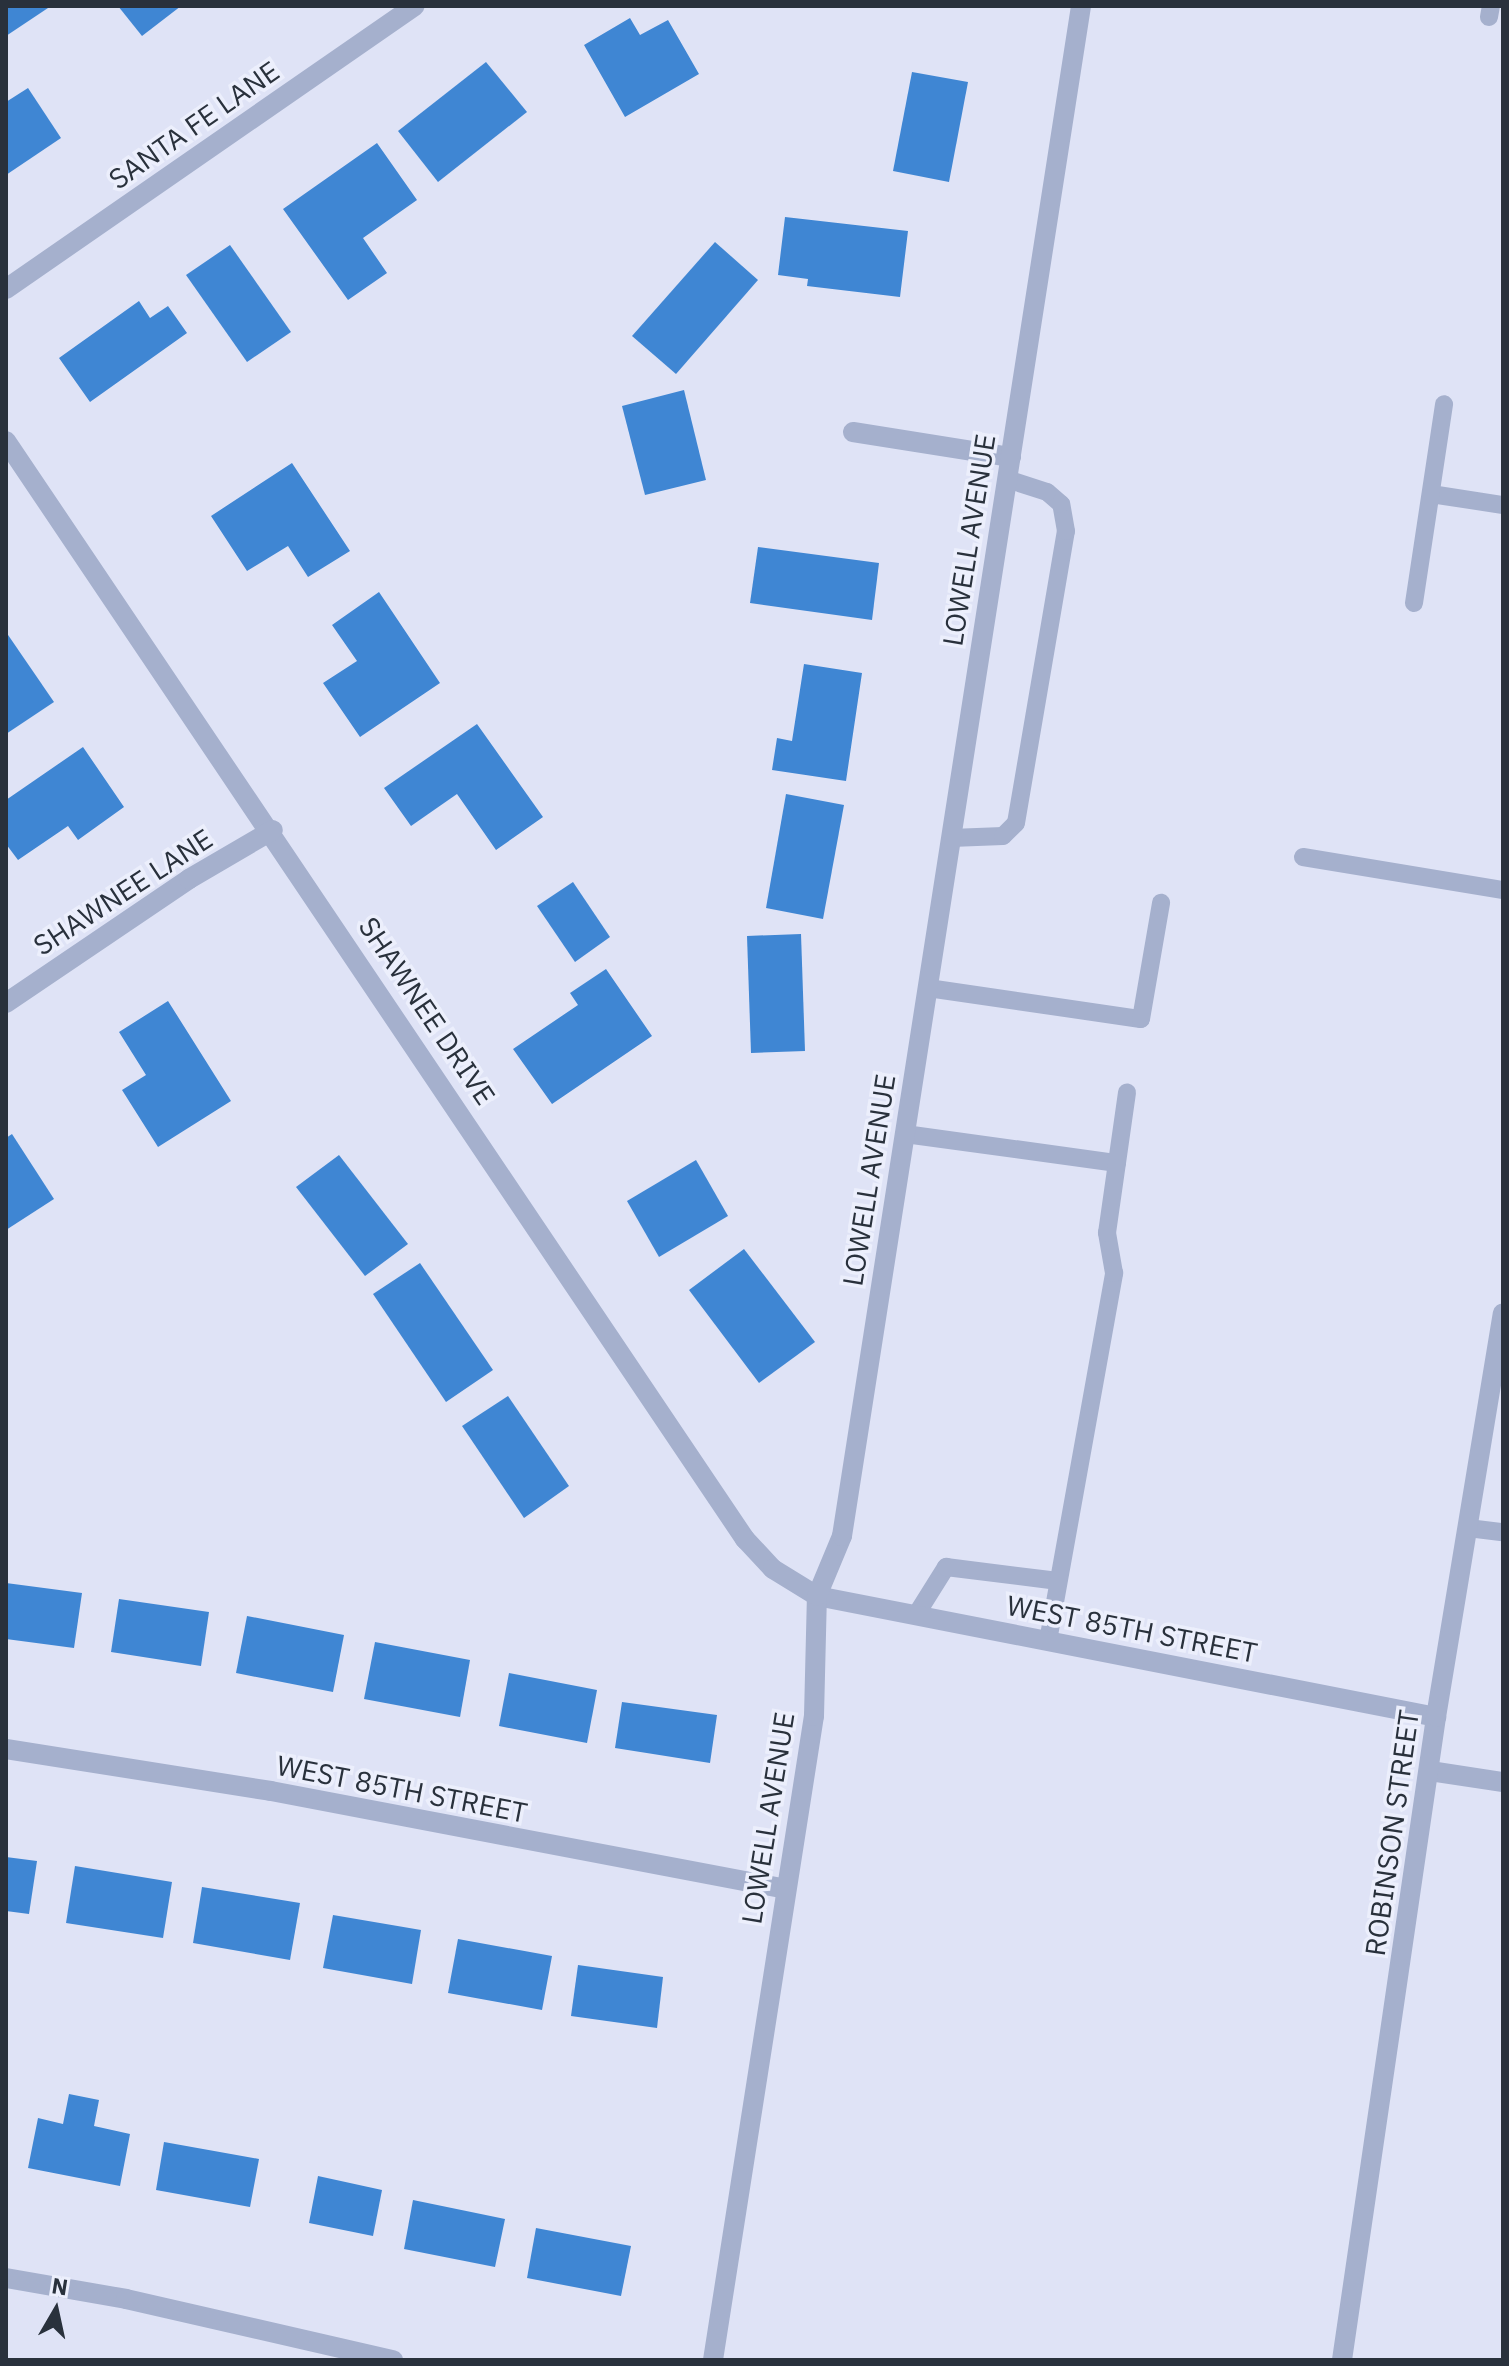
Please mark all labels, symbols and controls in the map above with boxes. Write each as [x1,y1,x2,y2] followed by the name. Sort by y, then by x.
[102,54,286,196] street label: SANTA FE LANE
[936,432,1002,648] street label: LOWELL AVENUE
[27,822,219,962] street label: SHAWNEE LANE
[352,911,502,1111] street label: SHAWNEE DRIVE
[836,1072,902,1288] street label: LOWELL AVENUE
[1004,1588,1260,1670] street label: WEST 85TH STREET
[1358,1708,1426,1958] street label: ROBINSON STREET
[735,1710,801,1926] street label: LOWELL AVENUE
[274,1748,530,1830] street label: WEST 85TH STREET
[16,2270,96,2350] north arrow
[50,2270,70,2301] text: N

